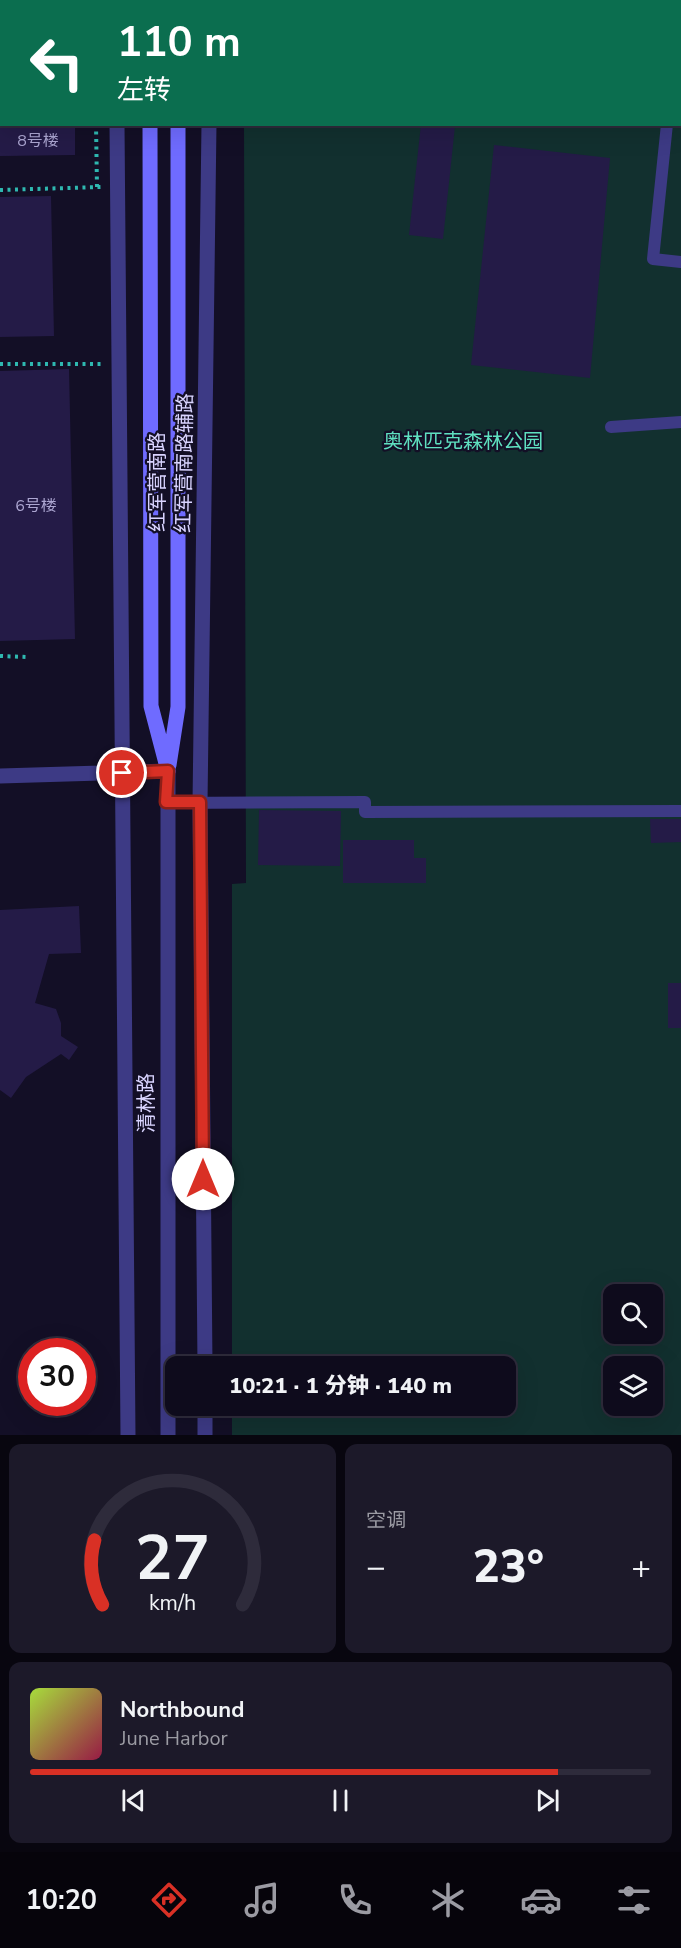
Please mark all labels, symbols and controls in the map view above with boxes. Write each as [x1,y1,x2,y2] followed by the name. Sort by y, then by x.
[117,14,241,71] text: 110 m
[18,24,96,102] icon: left
[117,72,171,109] text: 左转
[17,130,59,152] house number: 8号楼
[170,393,199,533] street label: 红军营南路辅路
[383,428,543,455] park label: 奥林匹克森林公园
[144,432,171,532] street label: 红军营南路
[15,495,57,517] house number: 6号楼
[96,747,147,798] pin
[105,756,138,789] icon: arrive
[133,1073,160,1133] street label: 清林路
[171,1147,235,1211] position arrow
[603,1284,663,1416] map controls
[603,1284,663,1344] button: search
[18,1338,96,1416] speed limit sign: 30
[603,1356,663,1416] button: layers
[229,1371,452,1401] text: 10:21 · 1 分钟 · 140 m
[366,1507,406,1534] text: 空调
[135,1516,210,1601] text: 27
[473,1537,544,1598] text: 23°
[366,1545,386,1590] text: −
[631,1545,651,1590] text: +
[149,1589,196,1619] text: km/h
[120,1695,244,1725] text: Northbound
[120,1725,228,1752] text: June Harbor
[117,1784,150,1817] icon: previous
[324,1784,357,1817] icon: pause
[531,1784,564,1817] icon: next
[148,1879,190,1921] icon: directions
[241,1879,283,1921] icon: music
[334,1879,376,1921] icon: phone
[427,1879,469,1921] icon: climate
[520,1879,562,1921] icon: car
[613,1879,655,1921] icon: filters
[26,1882,97,1919] text: 10:20

